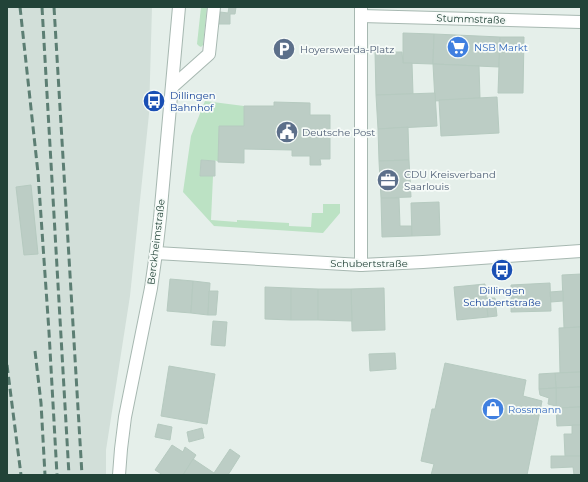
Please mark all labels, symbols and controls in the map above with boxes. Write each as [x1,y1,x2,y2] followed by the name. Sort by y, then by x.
[436,11,506,27] street label: Stummstraße
[445,34,471,60] supermarket icon: NSB Markt
[271,36,297,62] parking icon: Hoyerswerda-Platz
[474,41,528,54] place label: NSB Markt
[300,43,394,56] place label: Hoyerswerda-Platz
[141,88,167,114] bus stop icon: Dillingen Bahnhof
[170,89,215,114] place label: Dillingen Bahnhof
[274,119,300,145] public building icon: Deutsche Post
[302,126,375,139] place label: Deutsche Post
[375,167,401,193] office icon: CDU Kreisverband Saarlouis
[404,168,496,193] place label: CDU Kreisverband Saarlouis
[144,198,168,286] street label: Berckheimstraße
[330,257,408,270] street label: Schubertstraße
[489,257,515,283] bus stop icon: Dillingen Schubertstraße
[463,284,541,309] place label: Dillingen Schubertstraße
[480,396,506,422] shop icon: Rossmann
[508,403,561,416] place label: Rossmann

